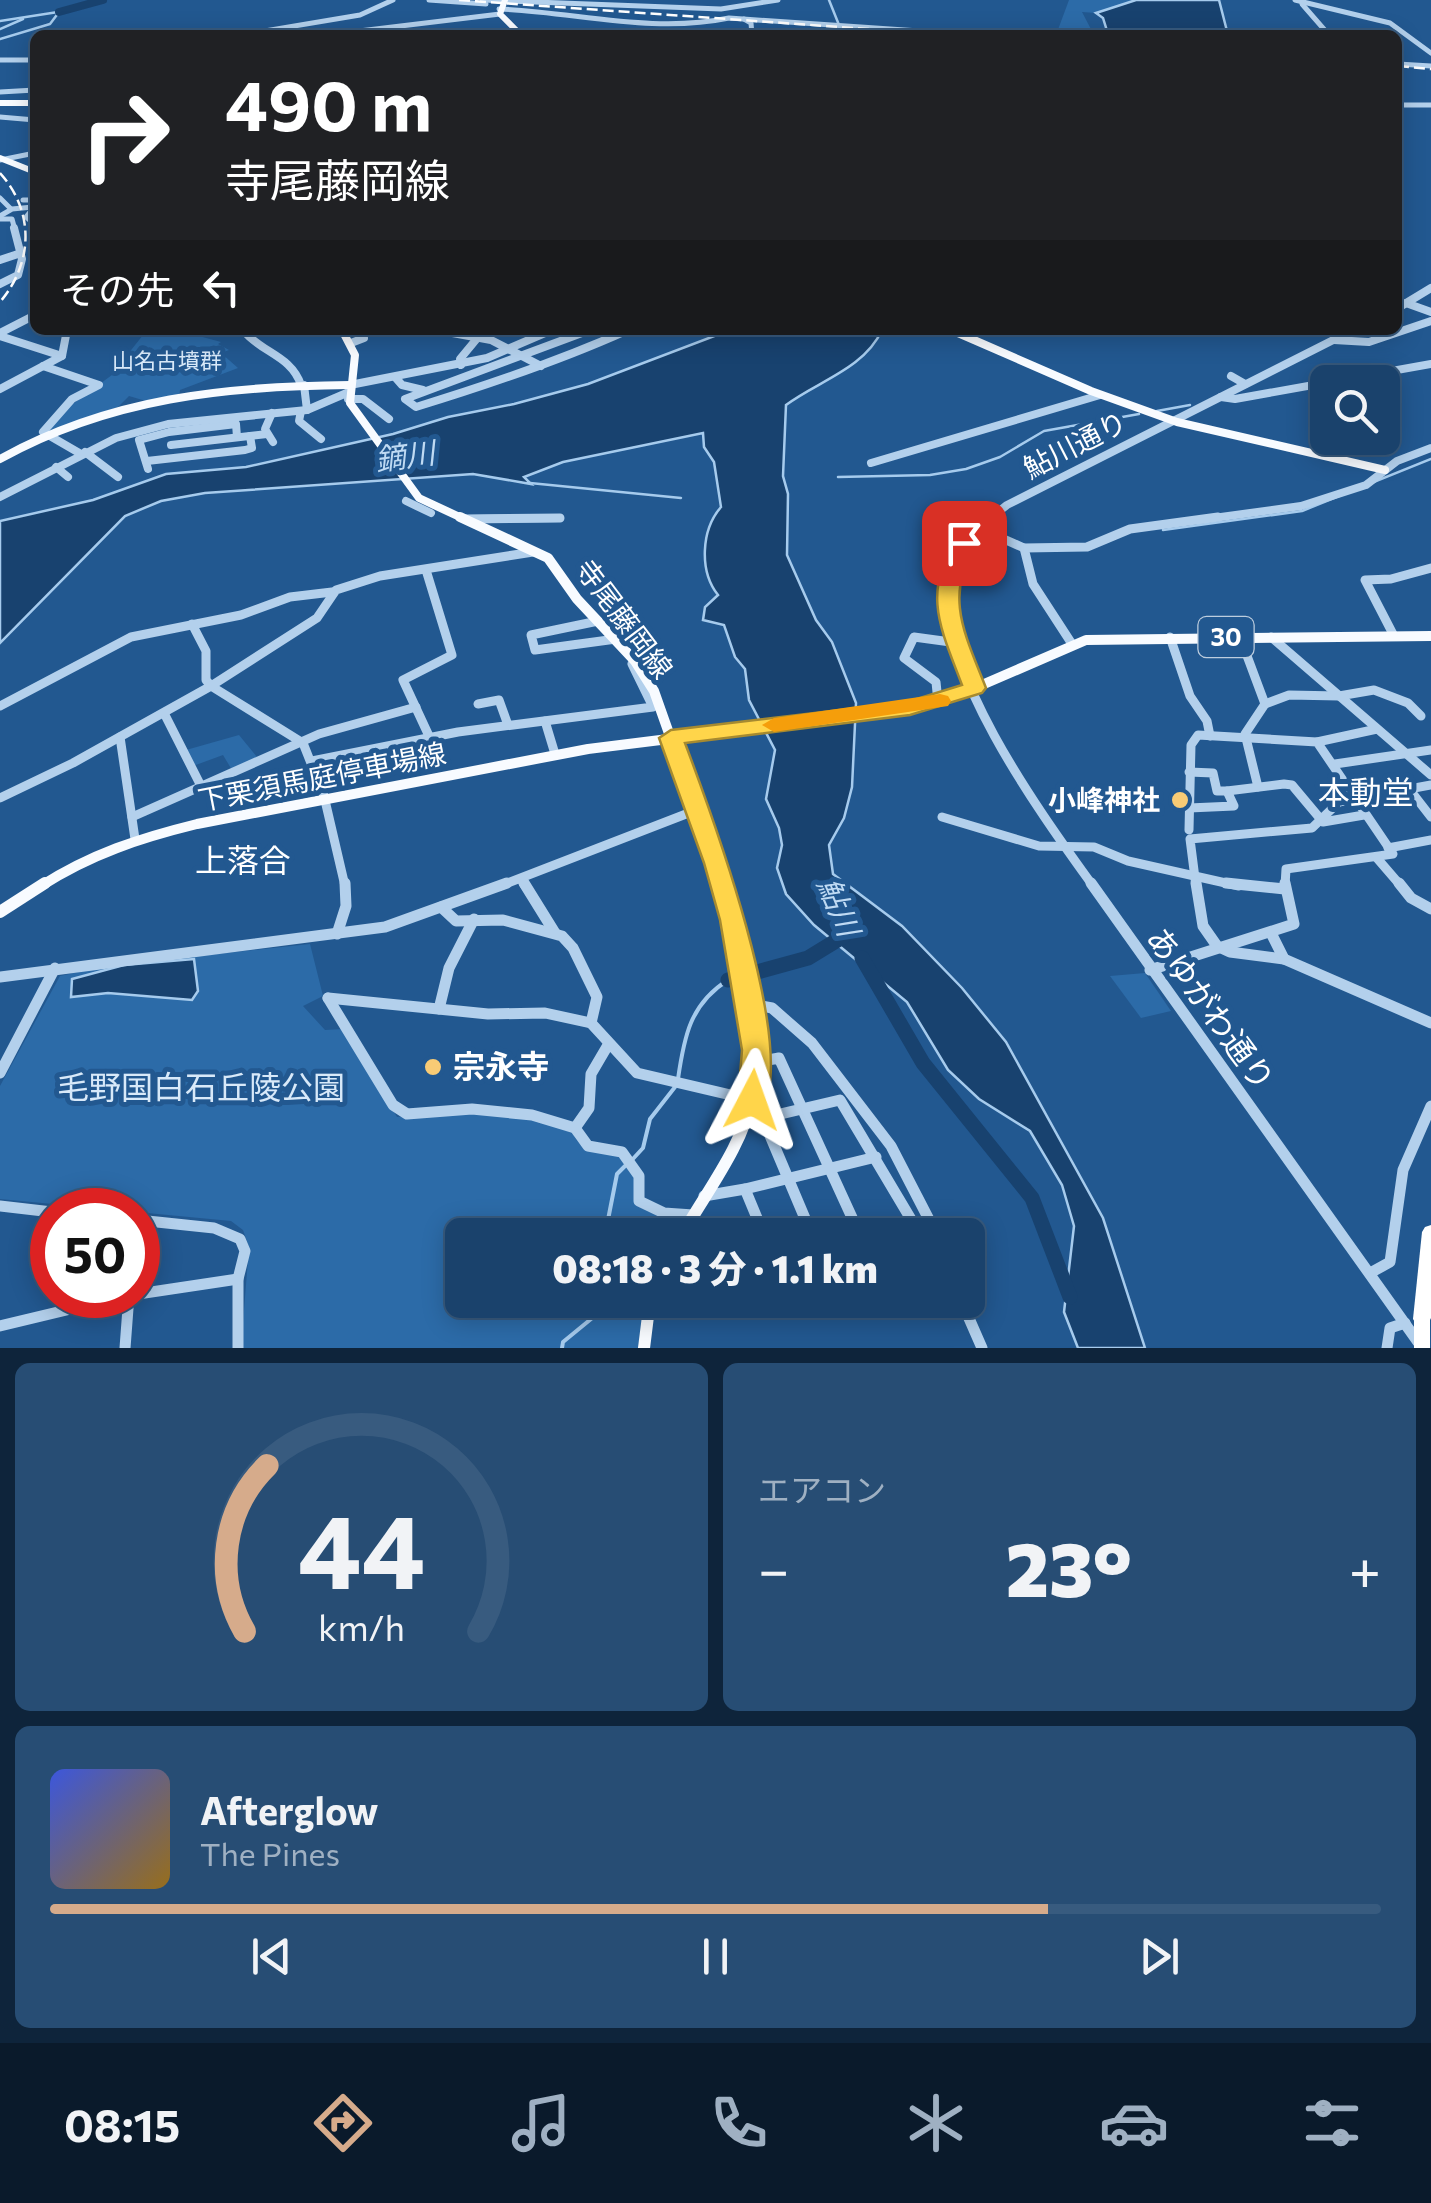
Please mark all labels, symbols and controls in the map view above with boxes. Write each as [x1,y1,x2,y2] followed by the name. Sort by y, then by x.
[225,60,432,145] text: 490 m
[60,70,190,200] icon: right
[225,151,450,206] text: 寺尾藤岡線
[194,260,249,315] icon: left
[60,265,174,312] text: その先
[112,347,222,374] park label: 山名古墳群
[1310,365,1400,455] map controls
[1310,365,1400,455] button: search
[1017,404,1132,485] street label: 鮎川通り
[372,432,440,477] water label: 鏑川
[922,501,1007,586] pin
[937,516,992,571] icon: arrive
[569,552,681,685] street label: 寺尾藤岡線
[1198,617,1254,657] road number: 30
[195,735,449,817] street label: 下栗須馬庭停車場線
[1318,771,1414,811] district label: 本動堂
[1048,782,1160,816] place label: 小峰神社
[1169,789,1191,811] marker: 小峰神社
[195,839,291,879] district label: 上落合
[812,871,870,944] water label: 鮎川
[1139,918,1284,1097] street label: あゆがわ通り
[453,1045,549,1085] place label: 宗永寺
[700,1048,804,1152] position arrow
[422,1056,444,1078] marker: 宗永寺
[57,1066,345,1106] park label: 毛野国白石丘陵公園
[30,1188,160,1318] speed limit sign: 50
[552,1244,878,1291] text: 08:18 · 3 分 · 1.1 km
[758,1469,886,1509] text: エアコン
[298,1483,425,1610] text: 44
[1006,1521,1132,1612] text: 23°
[758,1534,789,1601] text: −
[1349,1534,1381,1601] text: +
[318,1605,405,1648] text: km/h
[200,1786,378,1833] text: Afterglow
[200,1833,340,1873] text: The Pines
[244,1929,299,1984] icon: previous
[688,1929,743,1984] icon: pause
[1132,1929,1187,1984] icon: next
[308,2088,378,2158] icon: directions
[506,2088,576,2158] icon: music
[704,2088,774,2158] icon: phone
[901,2088,971,2158] icon: climate
[1099,2088,1169,2158] icon: car
[1297,2088,1367,2158] icon: filters
[64,2096,180,2151] text: 08:15

